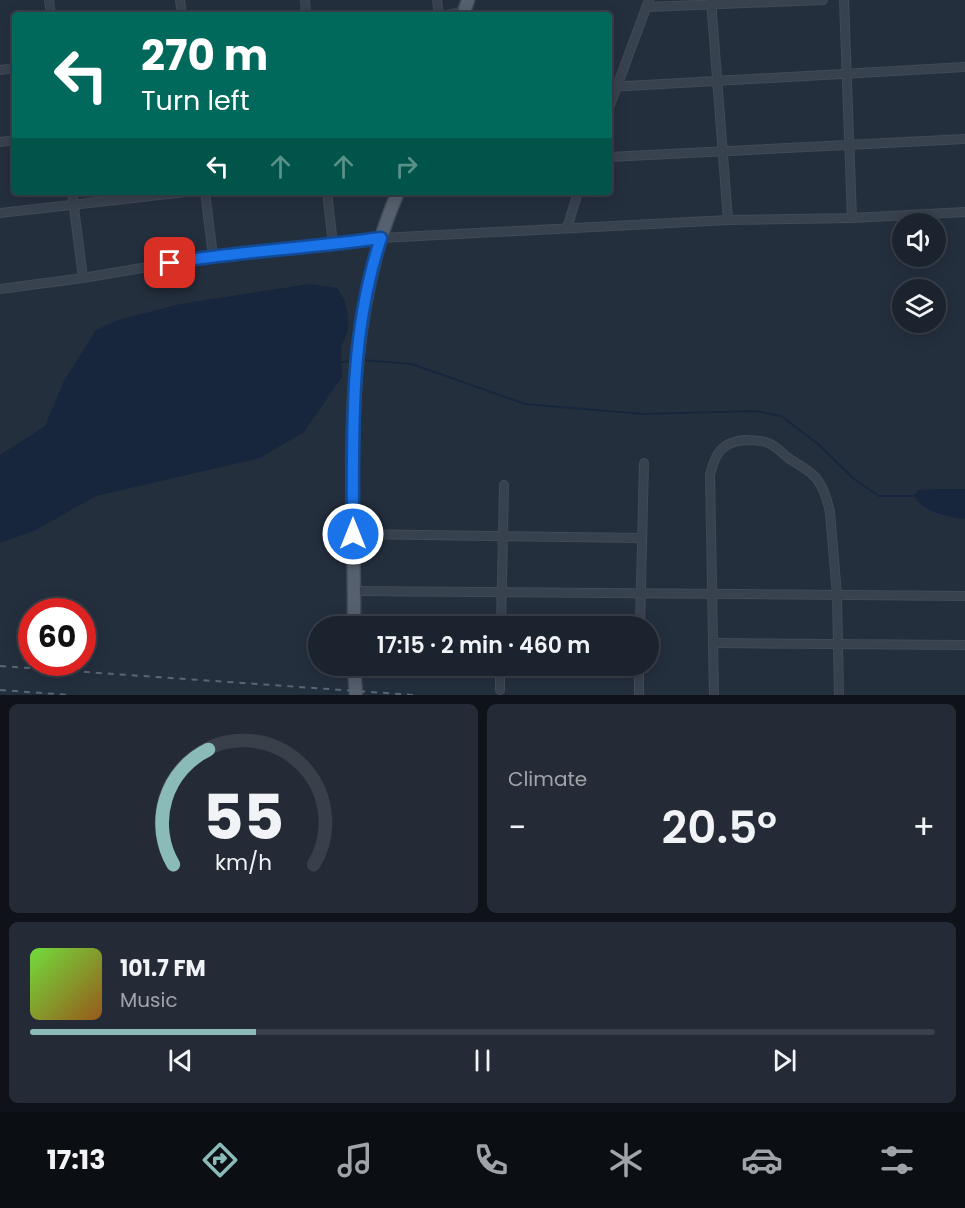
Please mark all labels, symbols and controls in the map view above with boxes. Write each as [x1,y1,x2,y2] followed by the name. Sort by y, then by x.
[141,26,268,85] text: 270 m
[42,36,120,114] icon: left
[141,82,250,119] text: Turn left
[201,150,234,183] icon: left
[264,150,297,183] icon: ahead
[327,150,360,183] icon: ahead
[390,150,423,183] icon: right
[892,213,946,333] map controls
[892,213,946,267] button: sound
[144,237,195,288] pin
[153,246,186,279] icon: arrive
[892,279,946,333] button: layers
[321,502,385,566] position arrow
[18,598,96,676] speed limit sign: 60
[377,630,590,661] text: 17:15 · 2 min · 460 m
[508,765,587,793] text: Climate
[203,773,284,861] text: 55
[662,796,777,859] text: 20.5°
[508,804,526,851] text: −
[912,804,935,851] text: +
[215,848,272,879] text: km/h
[120,953,206,984] text: 101.7 FM
[120,986,178,1014] text: Music
[164,1044,197,1077] icon: previous
[466,1044,499,1077] icon: pause
[768,1044,801,1077] icon: next
[199,1139,241,1181] icon: directions
[334,1139,376,1181] icon: music
[470,1139,512,1181] icon: phone
[605,1139,647,1181] icon: climate
[741,1139,783,1181] icon: car
[876,1139,918,1181] icon: filters
[47,1141,105,1178] text: 17:13

